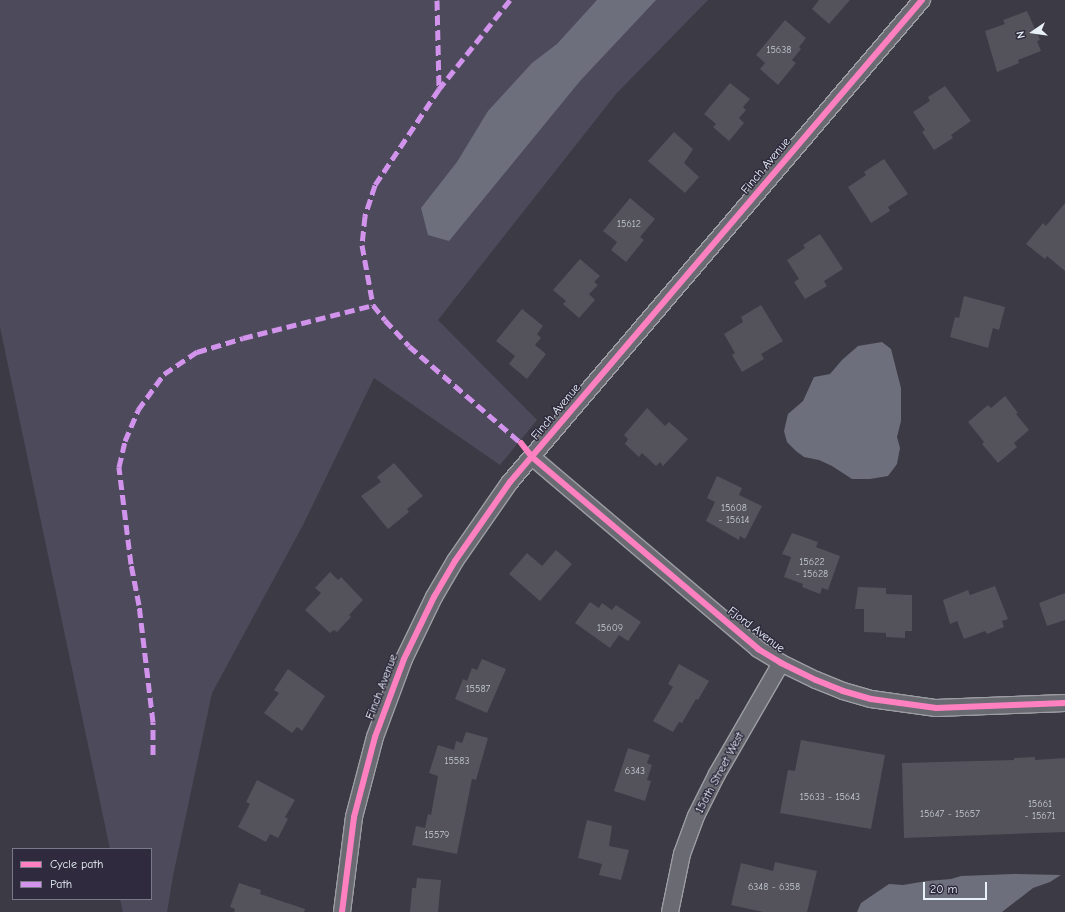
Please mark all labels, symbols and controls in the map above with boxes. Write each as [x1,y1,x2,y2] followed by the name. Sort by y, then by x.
[1013,12,1053,52] north arrow
[1014,30,1028,40] text: N
[766,45,792,57] house number: 15638
[738,135,794,197] street label: Finch Avenue
[617,219,641,231] house number: 15612
[528,381,584,443] street label: Finch Avenue
[719,502,749,526] house number: 15608 - 15614
[796,556,828,580] house number: 15622 - 15628
[725,604,787,656] street label: Fjord Avenue
[597,623,623,635] house number: 15609
[363,652,401,722] street label: Finch Avenue
[466,684,490,696] house number: 15587
[693,730,747,816] street label: 156th Street West
[444,756,470,768] house number: 15583
[625,766,645,778] house number: 6343
[800,792,860,804] house number: 15633 - 15643
[1025,798,1055,822] house number: 15661 - 15671
[920,809,980,821] house number: 15647 - 15657
[425,830,449,842] house number: 15579
[12,848,152,900] legend
[50,857,103,871] text: Cycle path
[925,874,989,900] scale bar
[50,877,72,891] text: Path
[748,882,800,894] house number: 6348 - 6358
[930,882,958,896] text: 20 m

